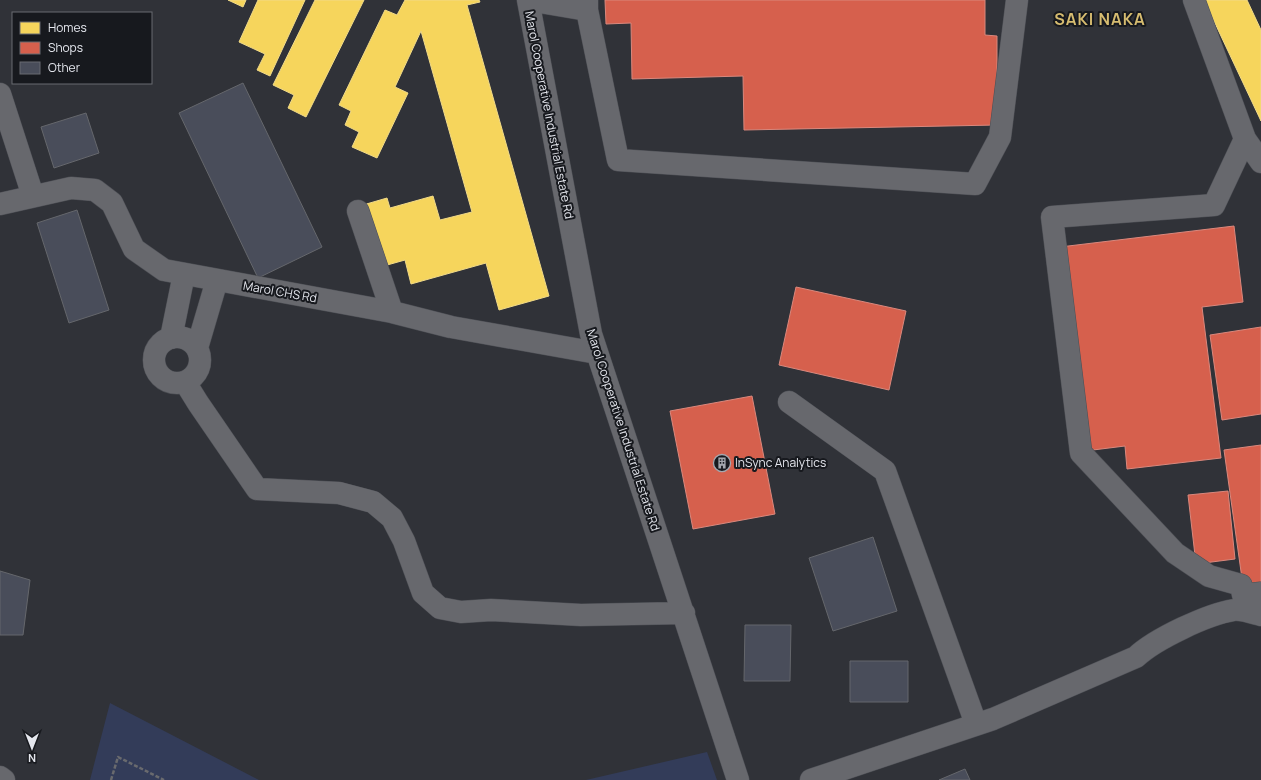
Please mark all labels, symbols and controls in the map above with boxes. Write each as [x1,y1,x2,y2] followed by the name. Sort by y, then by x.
[1054,8,1146,30] district label: SAKI NAKA
[521,10,578,220] street label: Marol Cooperative Industrial Estate Rd
[12,12,152,84] legend
[48,19,87,36] text: Homes
[48,39,83,56] text: Shops
[48,59,81,76] text: Other
[242,277,318,306] street label: Marol CHS Rd
[583,327,664,533] street label: Marol Cooperative Industrial Estate Rd
[712,453,732,473] building icon: InSync Analytics
[735,454,826,471] place label: InSync Analytics
[12,728,52,768] north arrow
[28,751,36,766] text: N

